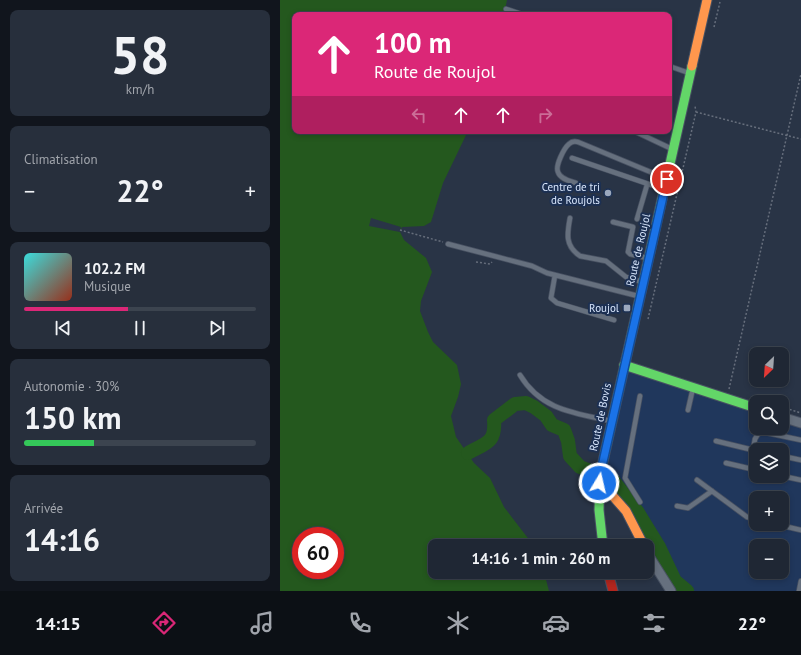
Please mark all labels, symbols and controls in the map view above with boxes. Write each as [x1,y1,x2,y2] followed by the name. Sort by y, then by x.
[111,21,169,88] text: 58
[374,24,451,61] text: 100 m
[308,28,360,80] icon: ahead
[374,60,496,83] text: Route de Roujol
[126,81,154,98] text: km/h
[408,104,430,126] icon: left
[450,104,472,126] icon: ahead
[492,104,514,126] icon: ahead
[534,104,556,126] icon: right
[24,151,98,168] text: Climatisation
[650,162,684,196] pin
[656,168,678,190] icon: arrive
[116,171,164,210] text: 22°
[24,177,35,205] text: −
[245,177,256,205] text: +
[542,180,600,207] place label: Centre de tri de Roujols
[603,188,613,198] marker: Centre de tri de Roujols
[623,211,653,288] street label: Route de Roujol
[84,259,145,278] text: 102.2 FM
[84,278,131,295] text: Musique
[589,301,620,315] place label: Roujol
[622,303,632,313] marker: Roujol
[52,317,74,339] icon: previous
[129,317,151,339] icon: pause
[206,317,228,339] icon: next
[749,347,789,387] north arrow
[749,347,789,579] map controls
[24,378,119,395] text: Autonomie · 30%
[586,381,614,452] street label: Route de Bovis
[749,395,789,435] button: search
[24,398,122,437] text: 150 km
[749,443,789,483] button: layers
[578,462,620,504] position arrow
[749,491,789,531] button: +
[24,500,63,517] text: Arrivée
[24,520,100,559] text: 14:16
[292,527,344,579] speed limit sign: 60
[749,539,789,579] button: −
[472,549,610,568] text: 14:16 · 1 min · 260 m
[150,609,178,637] icon: directions
[248,609,276,637] icon: music
[346,609,374,637] icon: phone
[444,609,472,637] icon: climate
[542,609,570,637] icon: car
[640,609,668,637] icon: filters
[35,612,81,635] text: 14:15
[738,612,766,635] text: 22°

